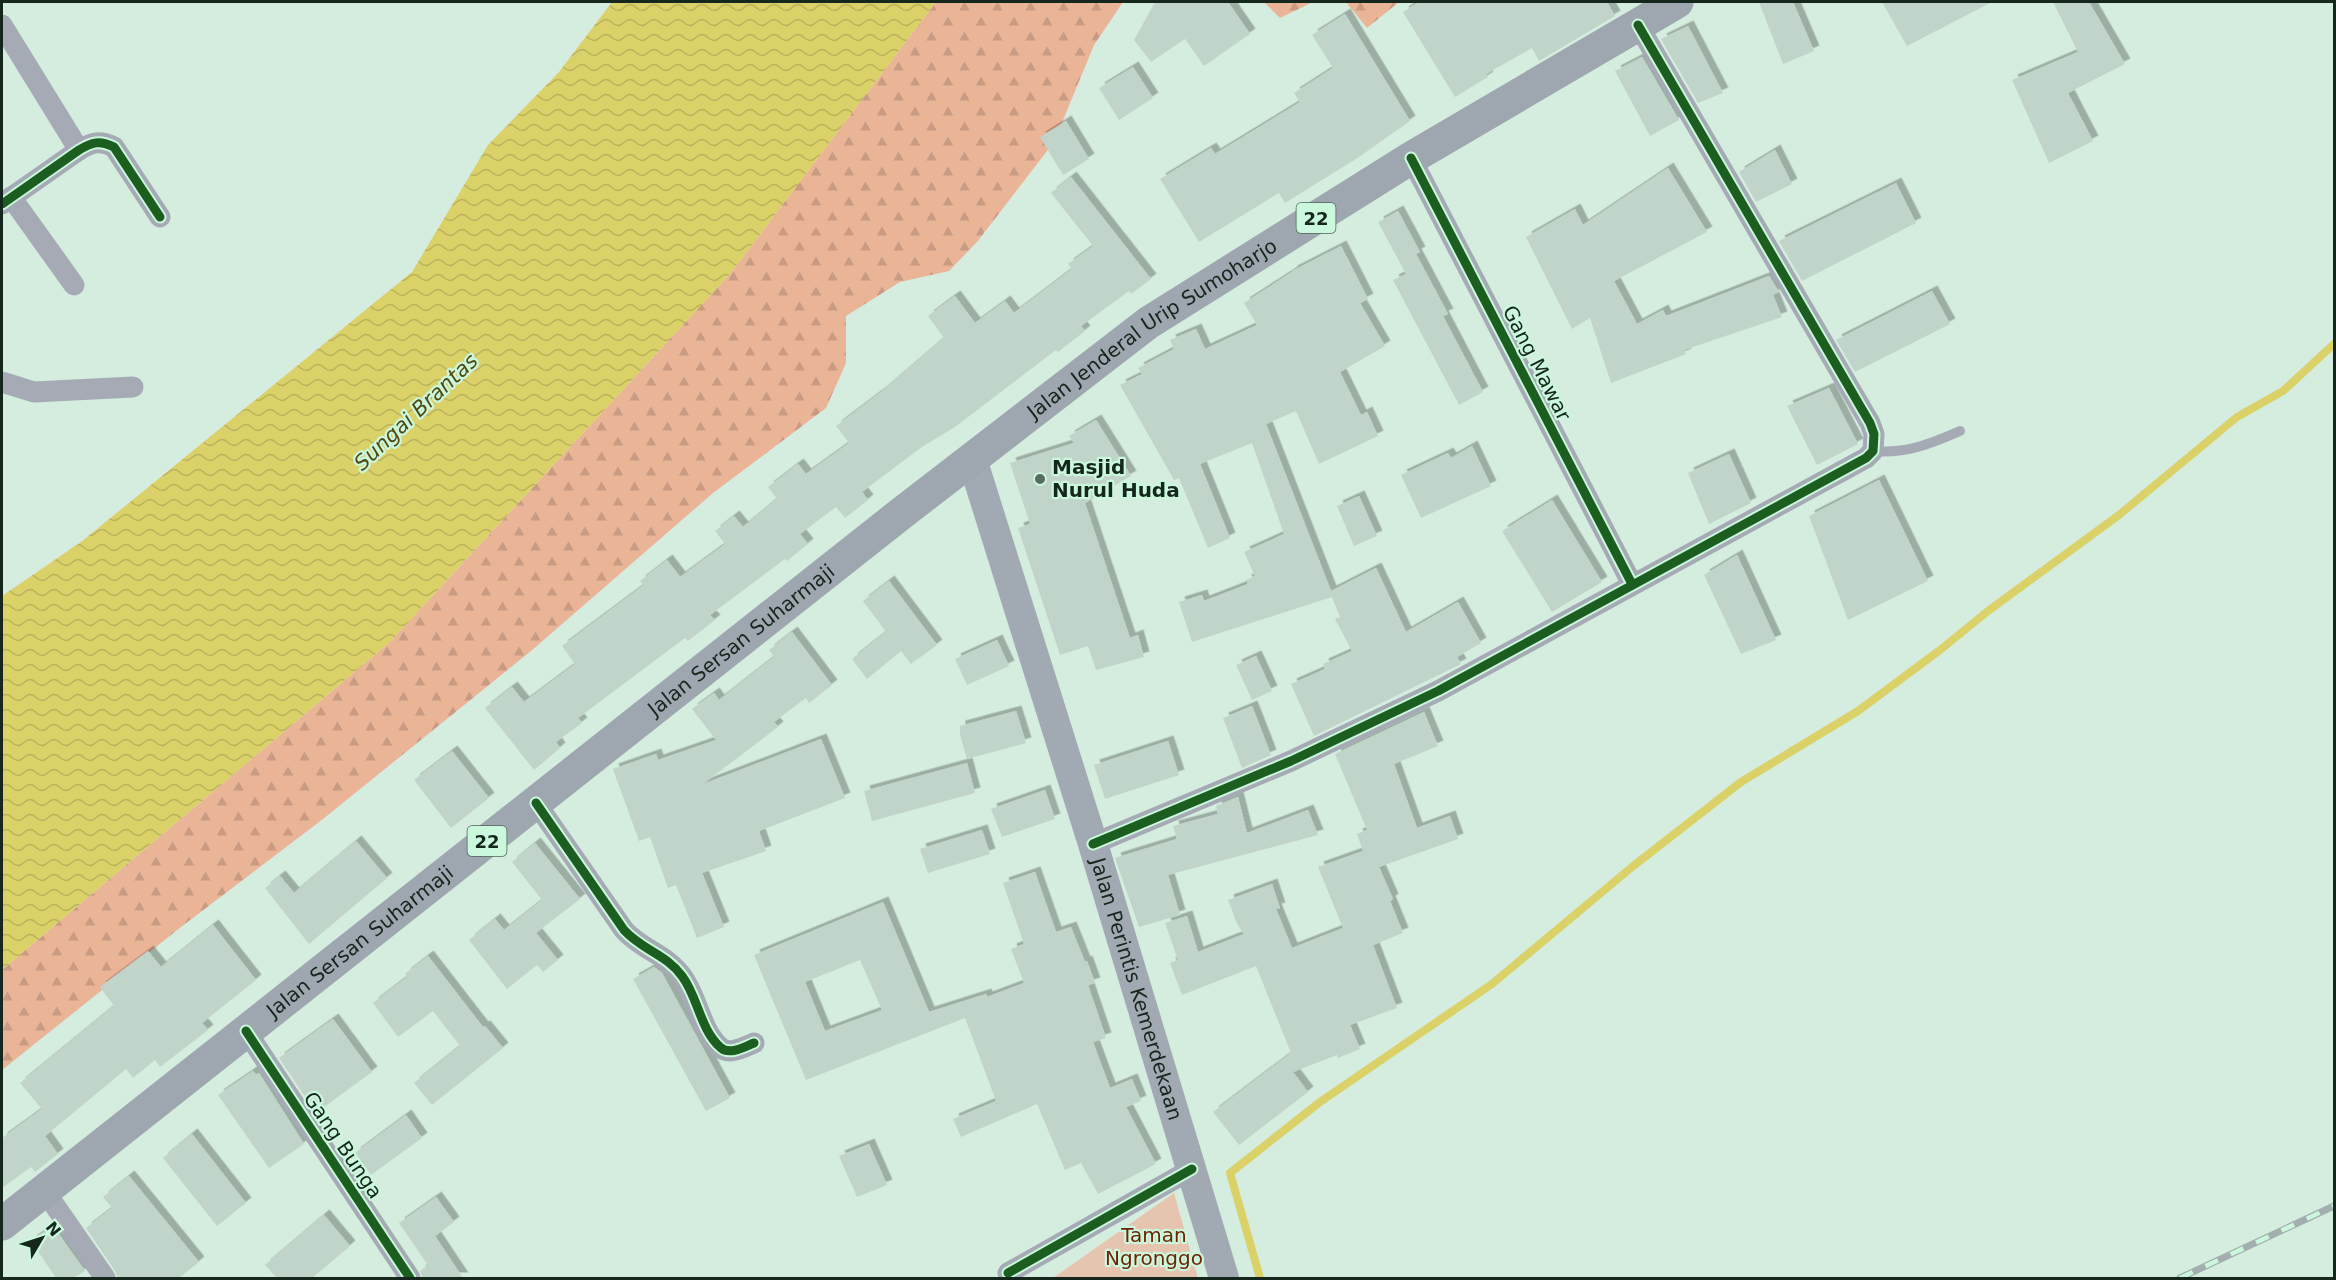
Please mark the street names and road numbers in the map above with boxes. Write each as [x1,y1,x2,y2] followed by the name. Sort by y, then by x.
[1296,203,1336,233] road number: 22
[1021,233,1281,425] street label: Jalan Jenderal Urip Sumoharjo
[1498,301,1577,425] street label: Gang Mawar
[641,559,839,722] street label: Jalan Sersan Suharmaji
[468,826,506,856] road number: 22
[1085,853,1188,1123] street label: Jalan Perintis Kemerdekaan
[260,860,458,1024] street label: Jalan Sersan Suharmaji
[299,1087,387,1203] street label: Gang Bunga

